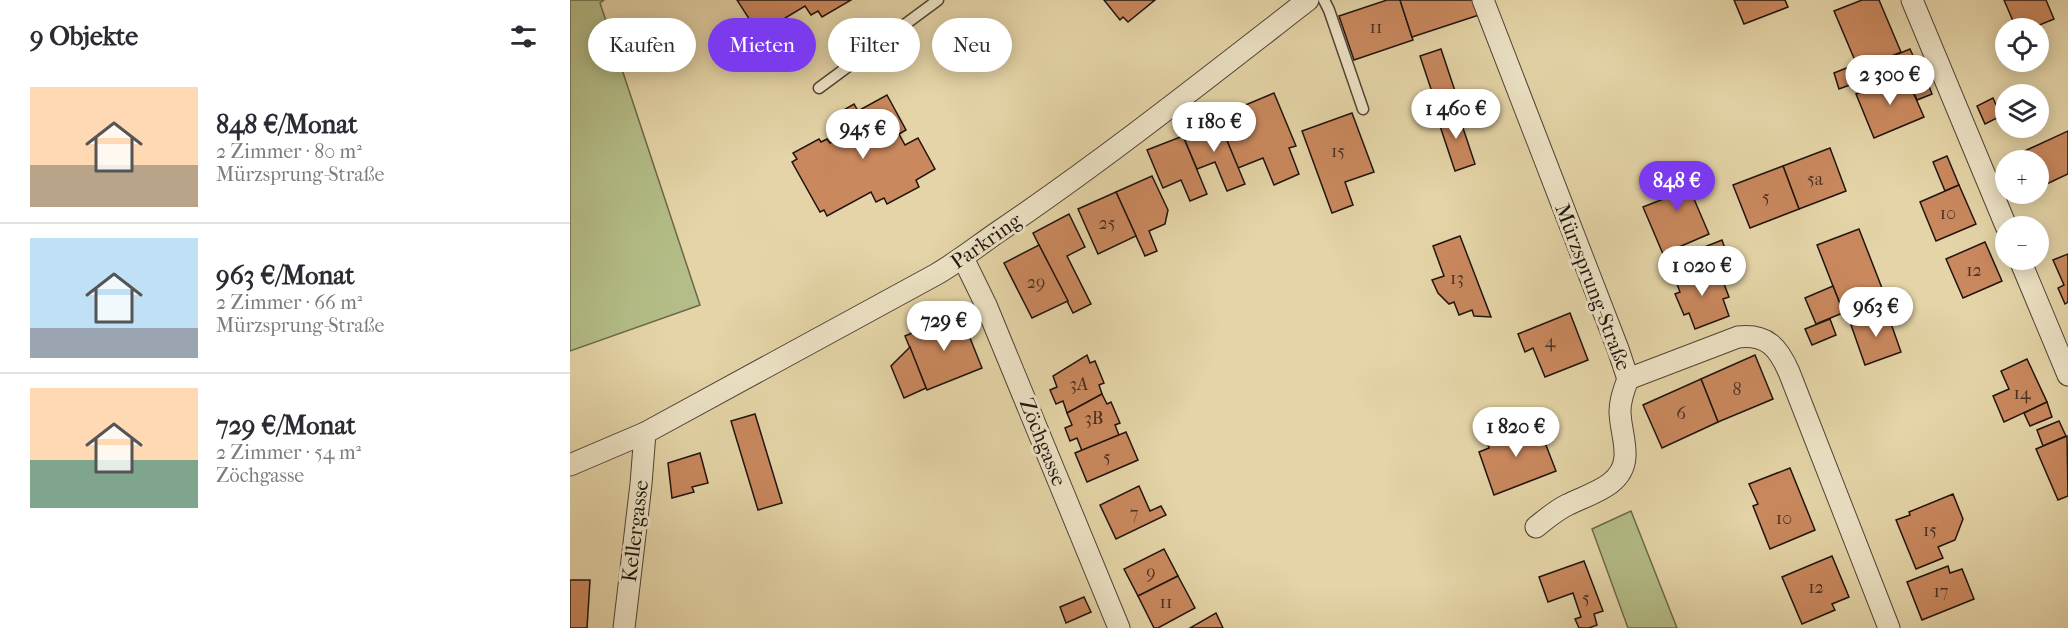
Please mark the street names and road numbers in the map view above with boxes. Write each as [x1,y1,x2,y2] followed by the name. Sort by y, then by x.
[1550,200,1636,374] street label: Mürzsprung-Straße
[946,208,1026,274] street label: Parkring
[1015,395,1071,489] street label: Zöchgasse
[617,479,653,583] street label: Kellergasse

